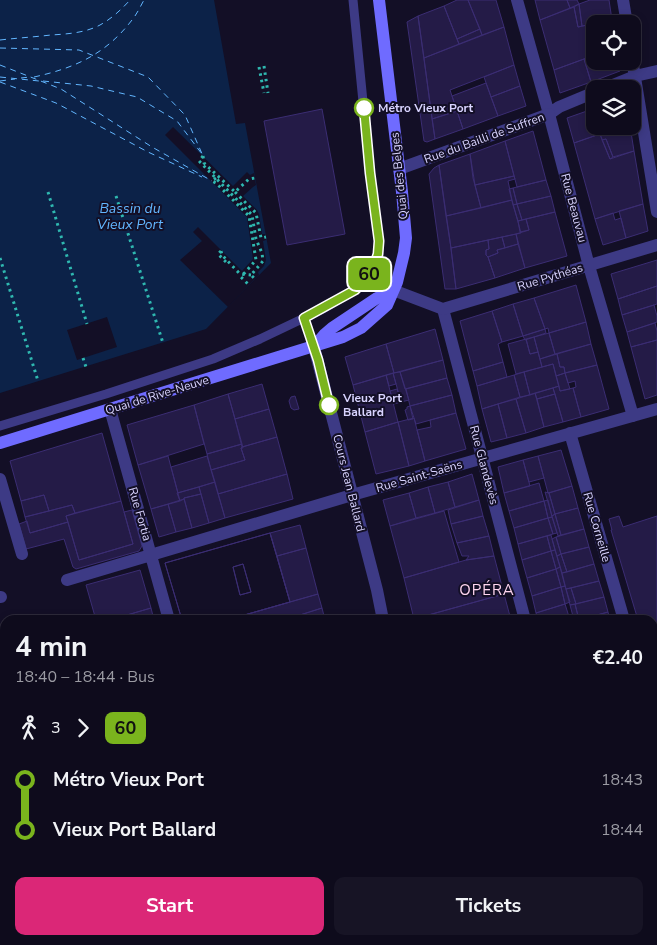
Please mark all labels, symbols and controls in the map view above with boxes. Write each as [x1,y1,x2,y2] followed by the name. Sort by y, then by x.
[586,15,641,135] map controls
[586,15,641,70] button: locate
[586,80,641,135] button: layers
[354,98,374,118] marker: Métro Vieux Port
[378,100,474,116] place label: Métro Vieux Port
[422,109,546,167] street label: Rue du Bailli de Suffren
[386,131,412,220] street label: Quai des Belges
[557,172,591,244] street label: Rue Beauvau
[97,199,164,234] water label: Bassin du Vieux Port
[346,258,392,290] line badge: 60
[515,259,585,295] street label: Rue Pythéas
[358,262,380,286] text: 60
[103,372,211,418] street label: Quai de Rive-Neuve
[342,390,402,420] place label: Vieux Port Ballard
[319,395,339,415] marker: Vieux Port Ballard
[466,424,502,507] street label: Rue Glandevès
[329,433,369,533] street label: Cours Jean Ballard
[374,456,464,496] street label: Rue Saint-Saëns
[125,485,155,543] street label: Rue Fortia
[579,490,615,564] street label: Rue Corneille
[459,580,515,600] district label: OPÉRA
[15,628,87,666] text: 4 min
[593,645,643,671] text: €2.40
[15,666,155,688] text: 18:40 – 18:44 · Bus
[15,714,43,742] icon: walk
[69,714,97,742] icon: forward
[115,716,136,740] text: 60
[51,717,61,739] text: 3
[53,767,204,793] text: Métro Vieux Port
[601,769,643,791] text: 18:43
[53,817,216,843] text: Vieux Port Ballard
[601,819,643,841] text: 18:44
[15,877,324,935] button: Start
[334,877,643,935] button: Tickets

